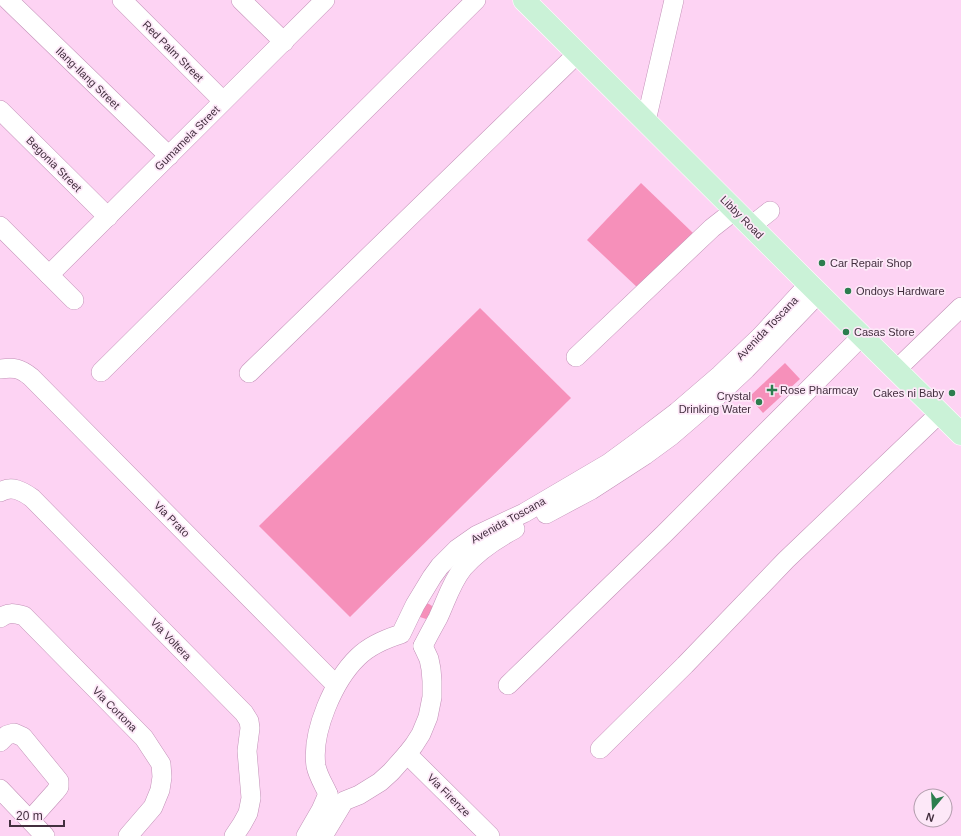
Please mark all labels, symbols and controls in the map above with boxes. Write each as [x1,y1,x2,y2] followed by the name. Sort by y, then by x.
[140,18,206,84] street label: Red Palm Street
[54,45,122,111] street label: Ilang-Ilang Street
[152,103,222,173] street label: Gumamela Street
[24,134,84,194] street label: Begonia Street
[718,193,766,241] street label: Libby Road
[830,257,912,269] place label: Car Repair Shop
[817,258,827,268] marker: Car Repair Shop
[856,285,945,297] place label: Ondoys Hardware
[843,286,853,296] marker: Ondoys Hardware
[734,293,801,362] street label: Avenida Toscana
[854,326,915,338] place label: Casas Store
[841,327,851,337] marker: Casas Store
[780,384,859,396] place label: Rose Pharmcay
[767,385,777,395] marker: Rose Pharmcay
[873,387,944,399] place label: Cakes ni Baby
[947,388,957,398] marker: Cakes ni Baby
[679,390,751,415] place label: Crystal Drinking Water
[754,397,764,407] marker: Crystal Drinking Water
[469,494,548,545] street label: Avenida Toscana
[152,499,192,539] street label: Via Prato
[148,616,194,663] street label: Via Voltera
[90,684,140,734] street label: Via Cortona
[425,771,473,819] street label: Via Firenze
[913,788,953,828] north arrow
[10,802,64,828] scale bar
[16,809,43,823] text: 20 m
[924,811,936,824] text: N

